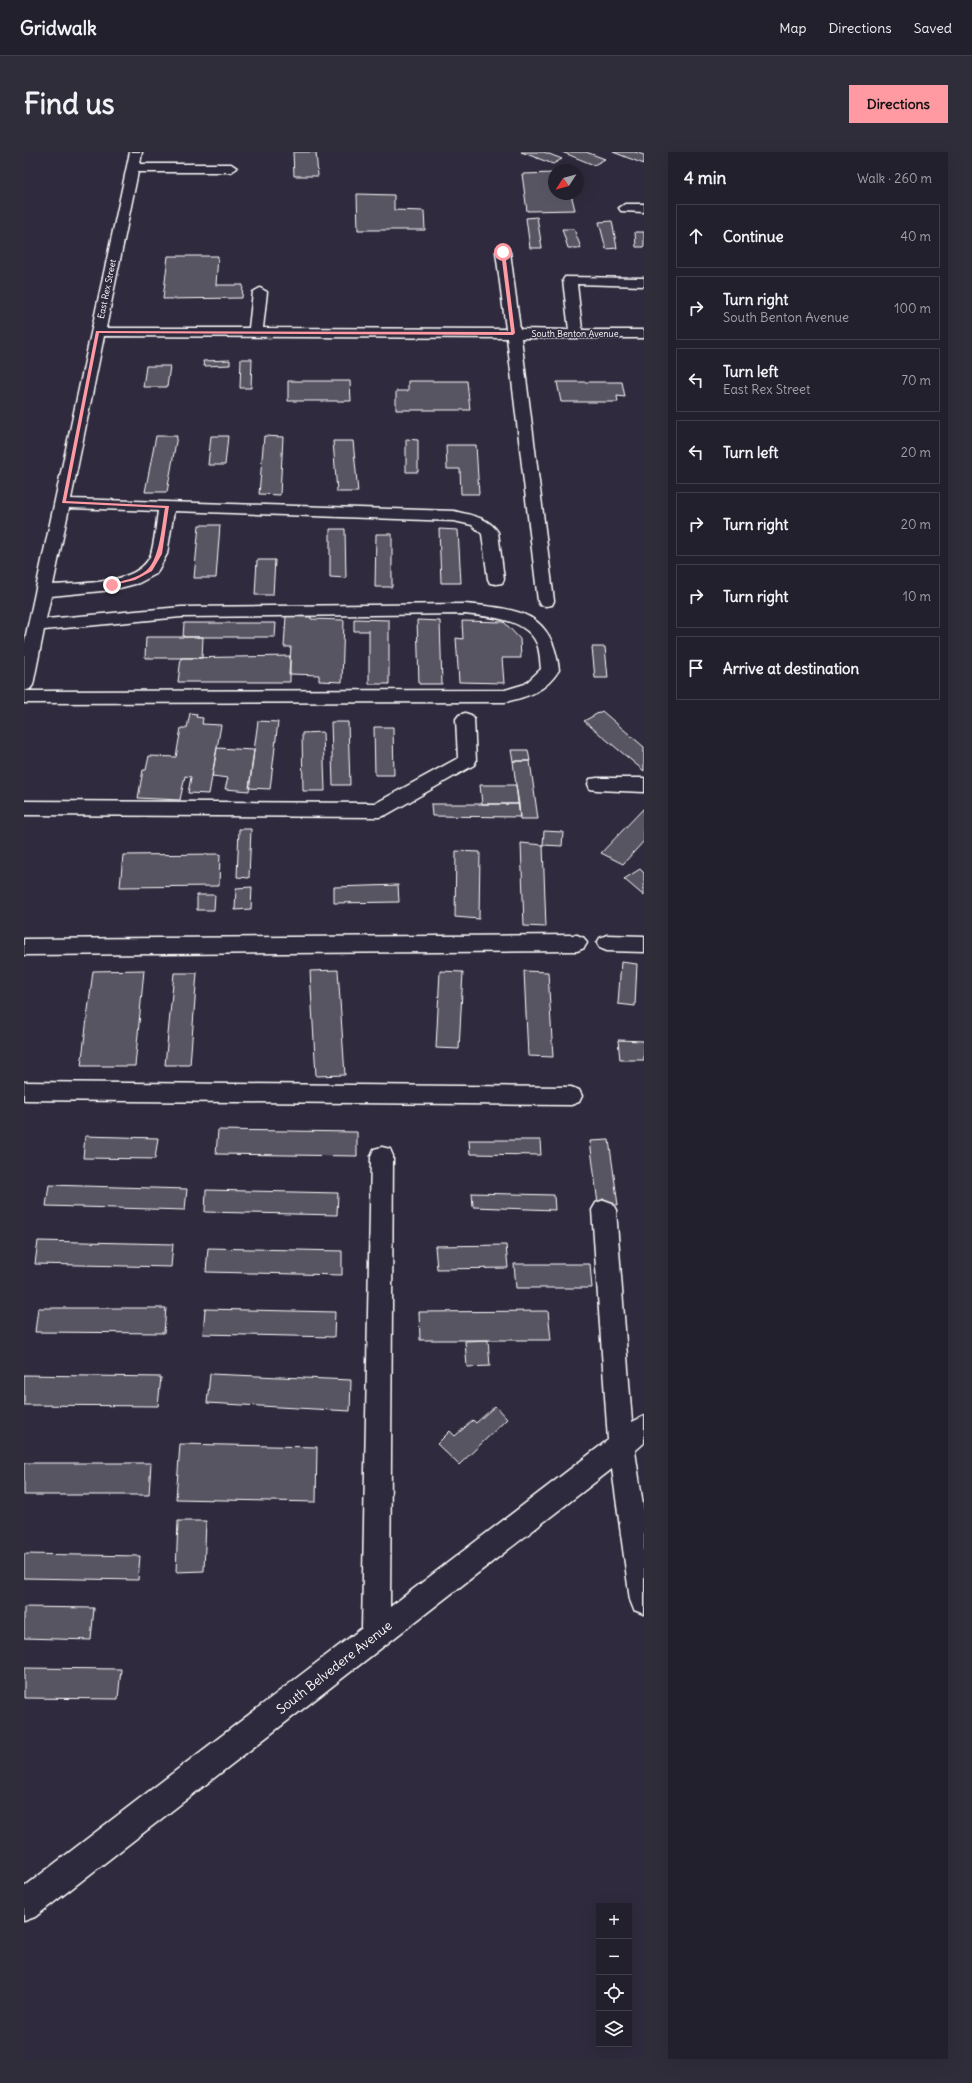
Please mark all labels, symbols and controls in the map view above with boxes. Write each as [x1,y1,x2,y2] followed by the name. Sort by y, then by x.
[20,16,97,40] text: Gridwalk
[779,19,806,37] text: Map
[828,19,892,37] text: Directions
[914,19,952,37] text: Saved
[849,85,948,123] button: Directions
[24,86,115,122] text: Find us
[548,164,584,200] north arrow
[684,167,726,189] text: 4 min
[857,170,932,187] text: Walk · 260 m
[685,225,707,247] icon: ahead
[723,227,784,246] text: Continue
[900,228,931,245] text: 40 m
[494,243,512,261] route start
[95,258,118,320] street label: East Rex Street
[723,290,788,309] text: Turn right
[685,297,707,319] icon: right
[894,300,931,317] text: 100 m
[723,309,849,326] text: South Benton Avenue
[531,328,619,339] street label: South Benton Avenue
[723,362,778,381] text: Turn left
[685,369,707,391] icon: left
[902,372,931,389] text: 70 m
[723,381,810,398] text: East Rex Street
[685,441,707,463] icon: left
[723,443,778,462] text: Turn left
[901,444,931,461] text: 20 m
[685,513,707,535] icon: right
[723,515,788,534] text: Turn right
[901,516,931,533] text: 20 m
[103,576,121,594] route end
[685,585,707,607] icon: right
[723,587,788,606] text: Turn right
[903,588,931,605] text: 10 m
[685,657,707,679] icon: arrive
[723,659,859,678] text: Arrive at destination
[273,1617,396,1718] street label: South Belvedere Avenue
[596,1903,632,2047] map controls
[596,1903,632,1939] button: +
[596,1939,632,1975] button: −
[596,1975,632,2011] button: locate
[596,2011,632,2047] button: layers

